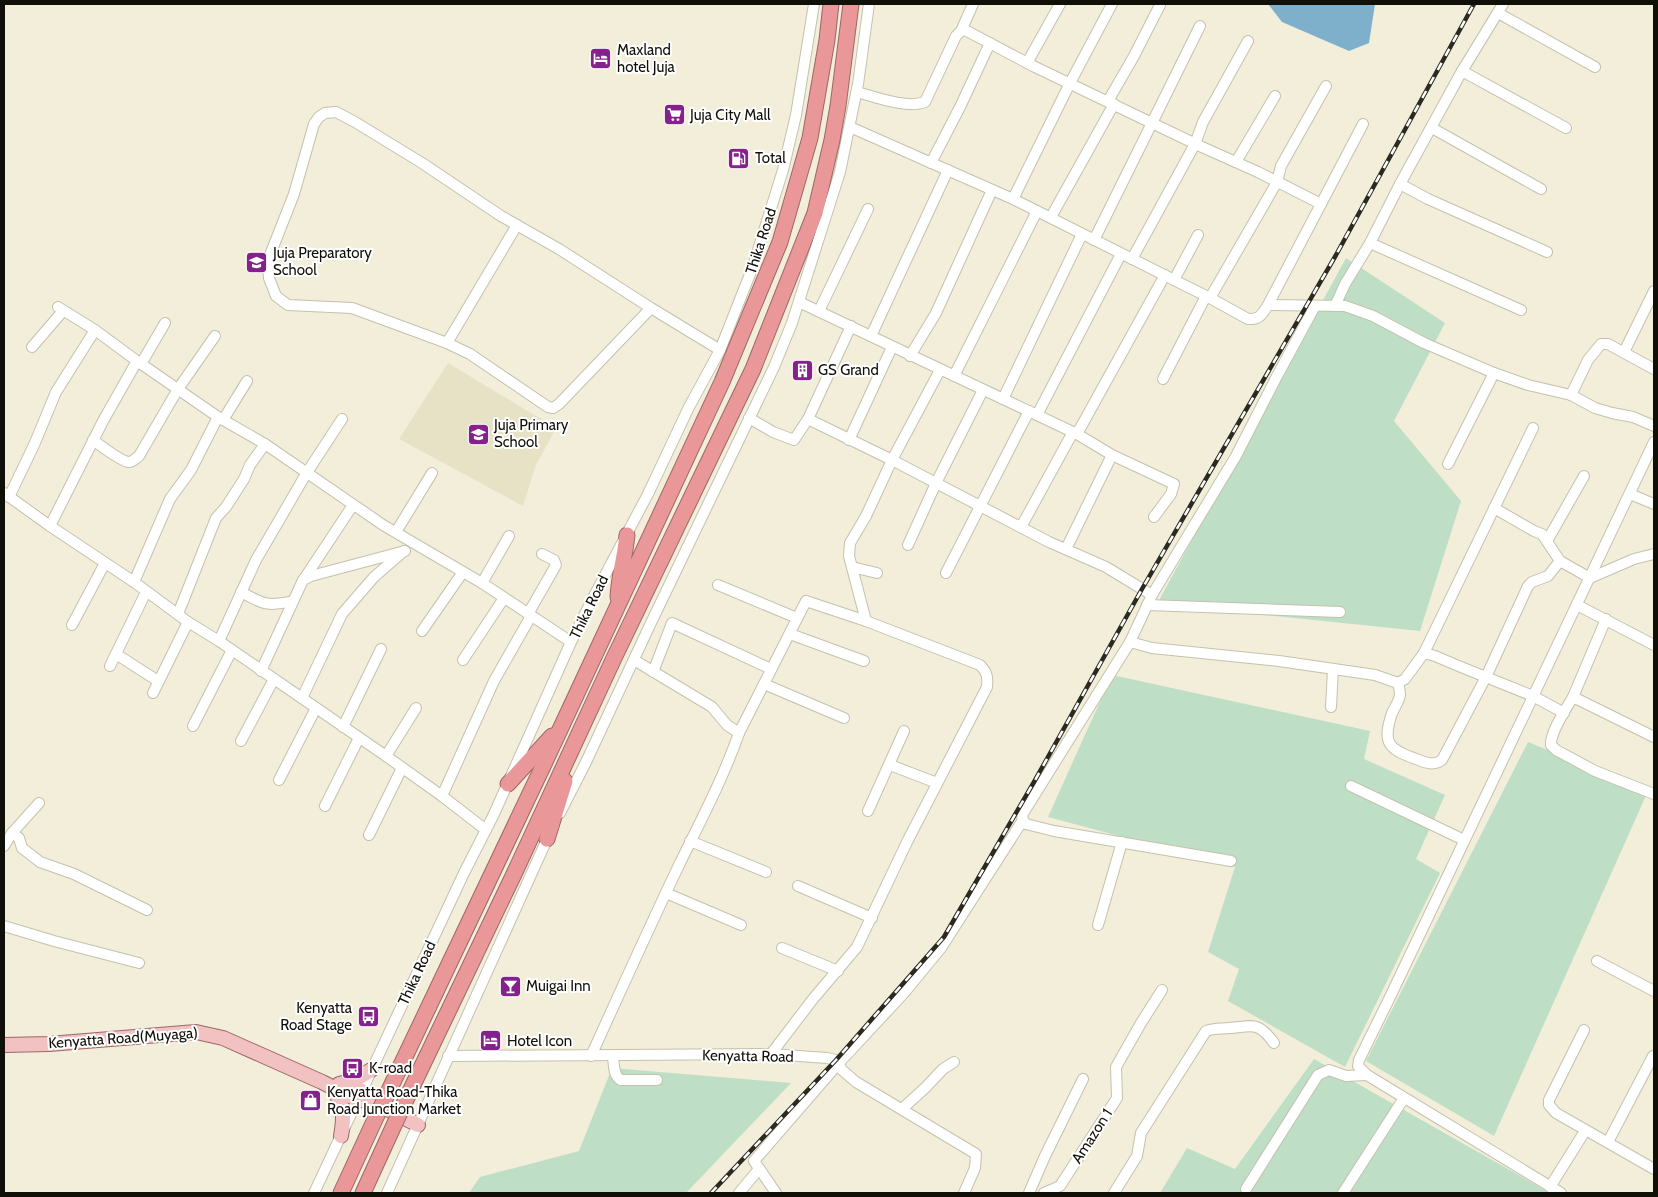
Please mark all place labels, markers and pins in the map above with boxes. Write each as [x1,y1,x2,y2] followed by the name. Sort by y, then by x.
[617,41,676,76] place label: Maxland hotel Juja
[589,47,613,71] hotel icon: Maxland hotel Juja
[662,103,686,127] supermarket icon: Juja City Mall
[689,106,771,124] place label: Juja City Mall
[727,146,751,170] fuel station icon: Total
[755,149,786,167] place label: Total
[272,244,372,279] place label: Juja Preparatory School
[245,250,269,274] school or university icon: Juja Preparatory School
[790,358,814,382] building icon: GS Grand
[818,361,879,379] place label: GS Grand
[493,416,569,451] place label: Juja Primary School
[466,422,490,446] school or university icon: Juja Primary School
[498,974,522,998] bar icon: Muigai Inn
[526,977,591,995] place label: Muigai Inn
[280,999,353,1034] place label: Kenyatta Road Stage
[356,1005,380,1029] bus stop icon: Kenyatta Road Stage
[479,1029,503,1053] hotel icon: Hotel Icon
[507,1032,572,1050] place label: Hotel Icon
[341,1056,365,1080] bus stop icon: K-road
[369,1059,412,1077] place label: K-road
[327,1083,461,1118] place label: Kenyatta Road-Thika Road Junction Market
[299,1089,323,1113] shop icon: Kenyatta Road-Thika Road Junction Market

